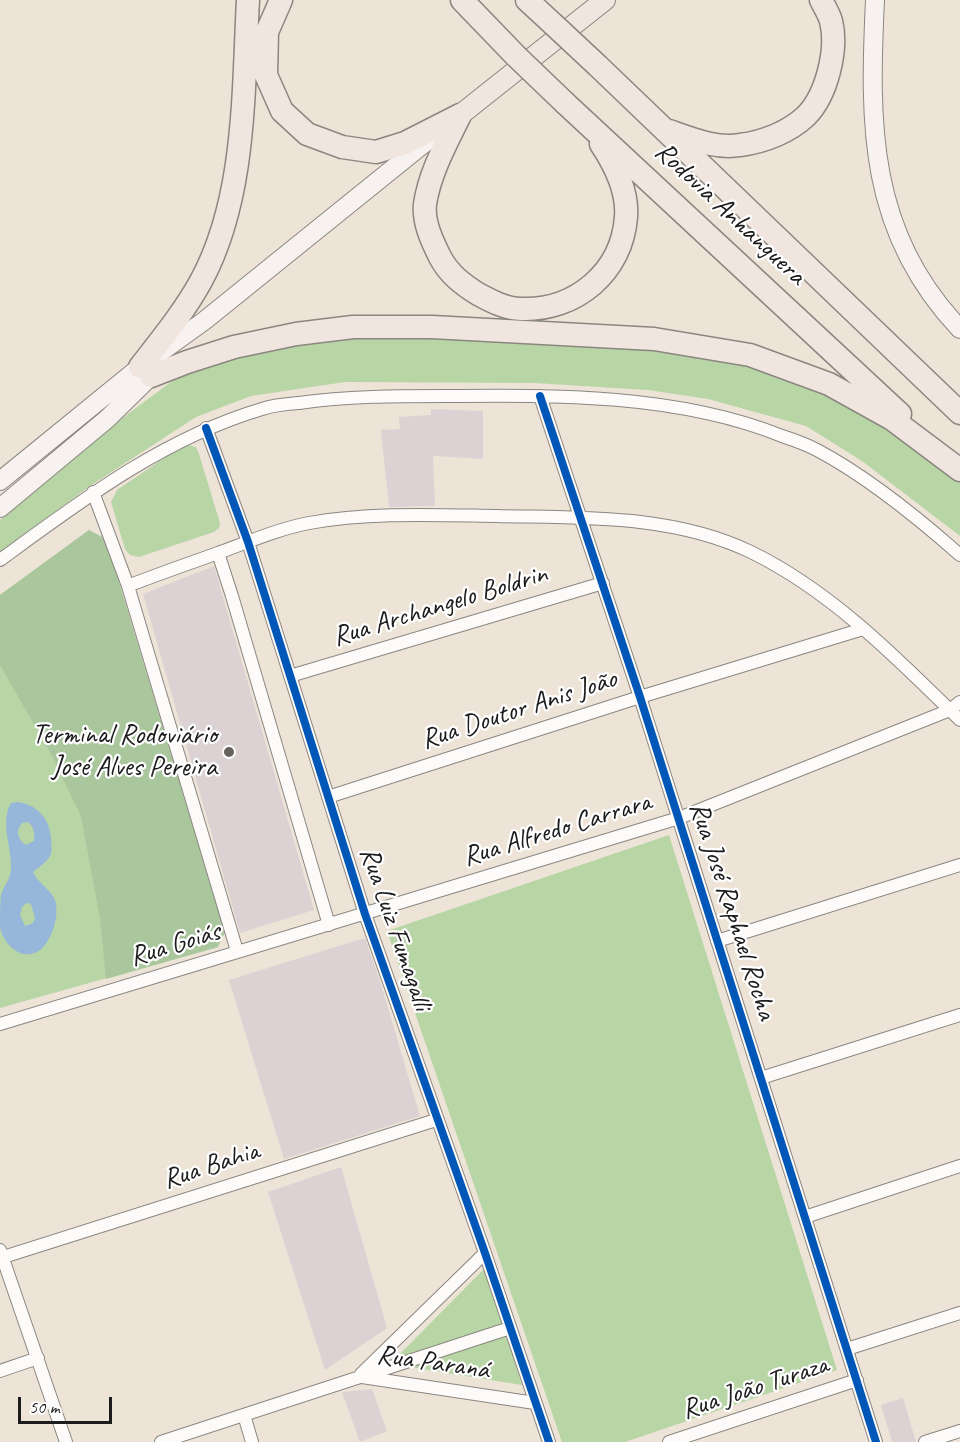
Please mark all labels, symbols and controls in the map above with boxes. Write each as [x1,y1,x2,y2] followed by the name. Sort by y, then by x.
[647,135,813,293] street label: Rodovia Anhanguera
[329,557,551,655] street label: Rua Archangelo Boldrin
[417,663,621,757] street label: Rua Doutor Anis João
[32,719,217,785] place label: Terminal Rodoviário José Alves Pereira
[222,745,236,759] marker: Terminal Rodoviário José Alves Pereira
[459,785,655,875] street label: Rua Alfredo Carrara
[681,798,783,1024] street label: Rua José Raphael Rocha
[351,843,439,1015] street label: Rua Luiz Fumagalli
[126,915,224,975] street label: Rua Goiás
[159,1135,263,1197] street label: Rua Bahia
[375,1339,491,1387] street label: Rua Paraná
[678,1349,832,1427] street label: Rua João Turaza
[21,1385,116,1423] scale bar
[29,1396,60,1418] text: 50 m

